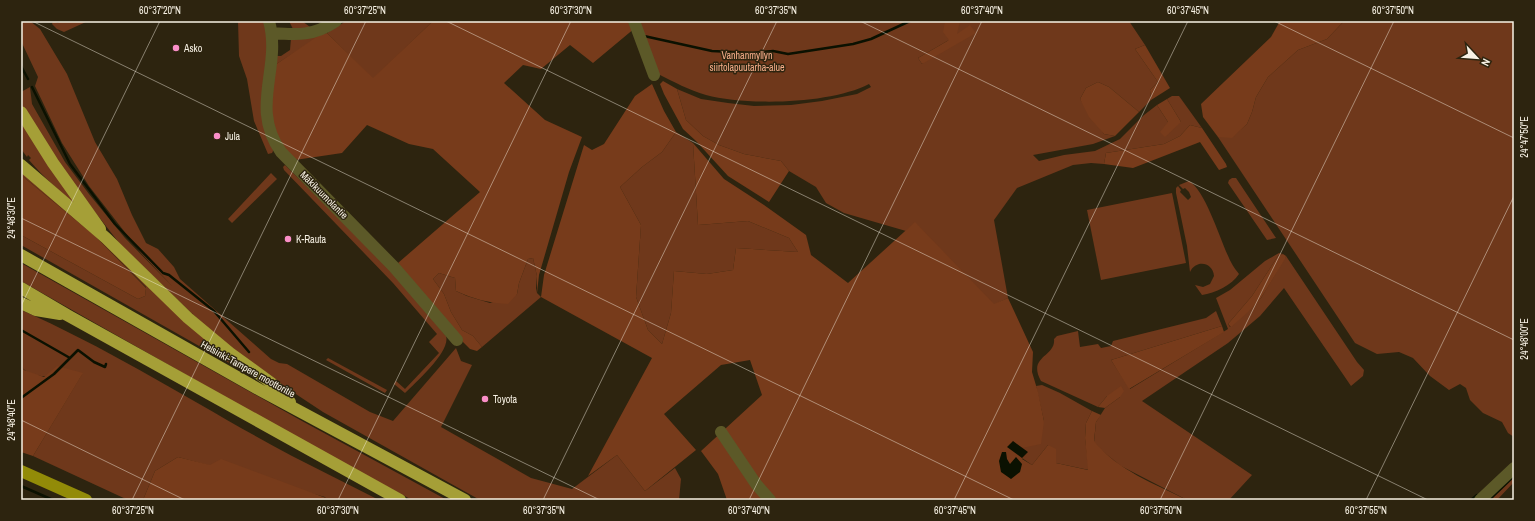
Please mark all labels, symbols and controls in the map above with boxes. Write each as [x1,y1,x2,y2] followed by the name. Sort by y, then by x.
[139,4,181,17] text: 60°37'20"N
[344,4,386,17] text: 60°37'25"N
[550,4,592,17] text: 60°37'30"N
[755,4,797,17] text: 60°37'35"N
[961,4,1003,17] text: 60°37'40"N
[1167,4,1209,17] text: 60°37'45"N
[1372,4,1414,17] text: 60°37'50"N
[1457,38,1497,78] north arrow
[183,42,203,55] place label: Asko
[171,43,181,53] marker: Asko
[709,49,785,74] park label: Vanhanmyllyn siirtolapuutarha-alue
[1478,56,1494,68] text: N
[1518,116,1531,158] text: 24°47'50"E
[225,130,240,143] place label: Jula
[212,131,222,141] marker: Jula
[297,168,351,222] street label: Mäkikuumolantie
[5,197,18,239] text: 24°48'30"E
[296,233,327,246] place label: K-Rauta
[283,234,293,244] marker: K-Rauta
[1518,318,1531,360] text: 24°48'00"E
[199,338,298,401] street label: Helsinki-Tampere moottoritie
[493,393,518,406] place label: Toyota
[480,394,490,404] marker: Toyota
[5,399,18,441] text: 24°48'40"E
[112,504,154,517] text: 60°37'25"N
[317,504,359,517] text: 60°37'30"N
[523,504,565,517] text: 60°37'35"N
[728,504,770,517] text: 60°37'40"N
[934,504,976,517] text: 60°37'45"N
[1140,504,1182,517] text: 60°37'50"N
[1345,504,1387,517] text: 60°37'55"N

